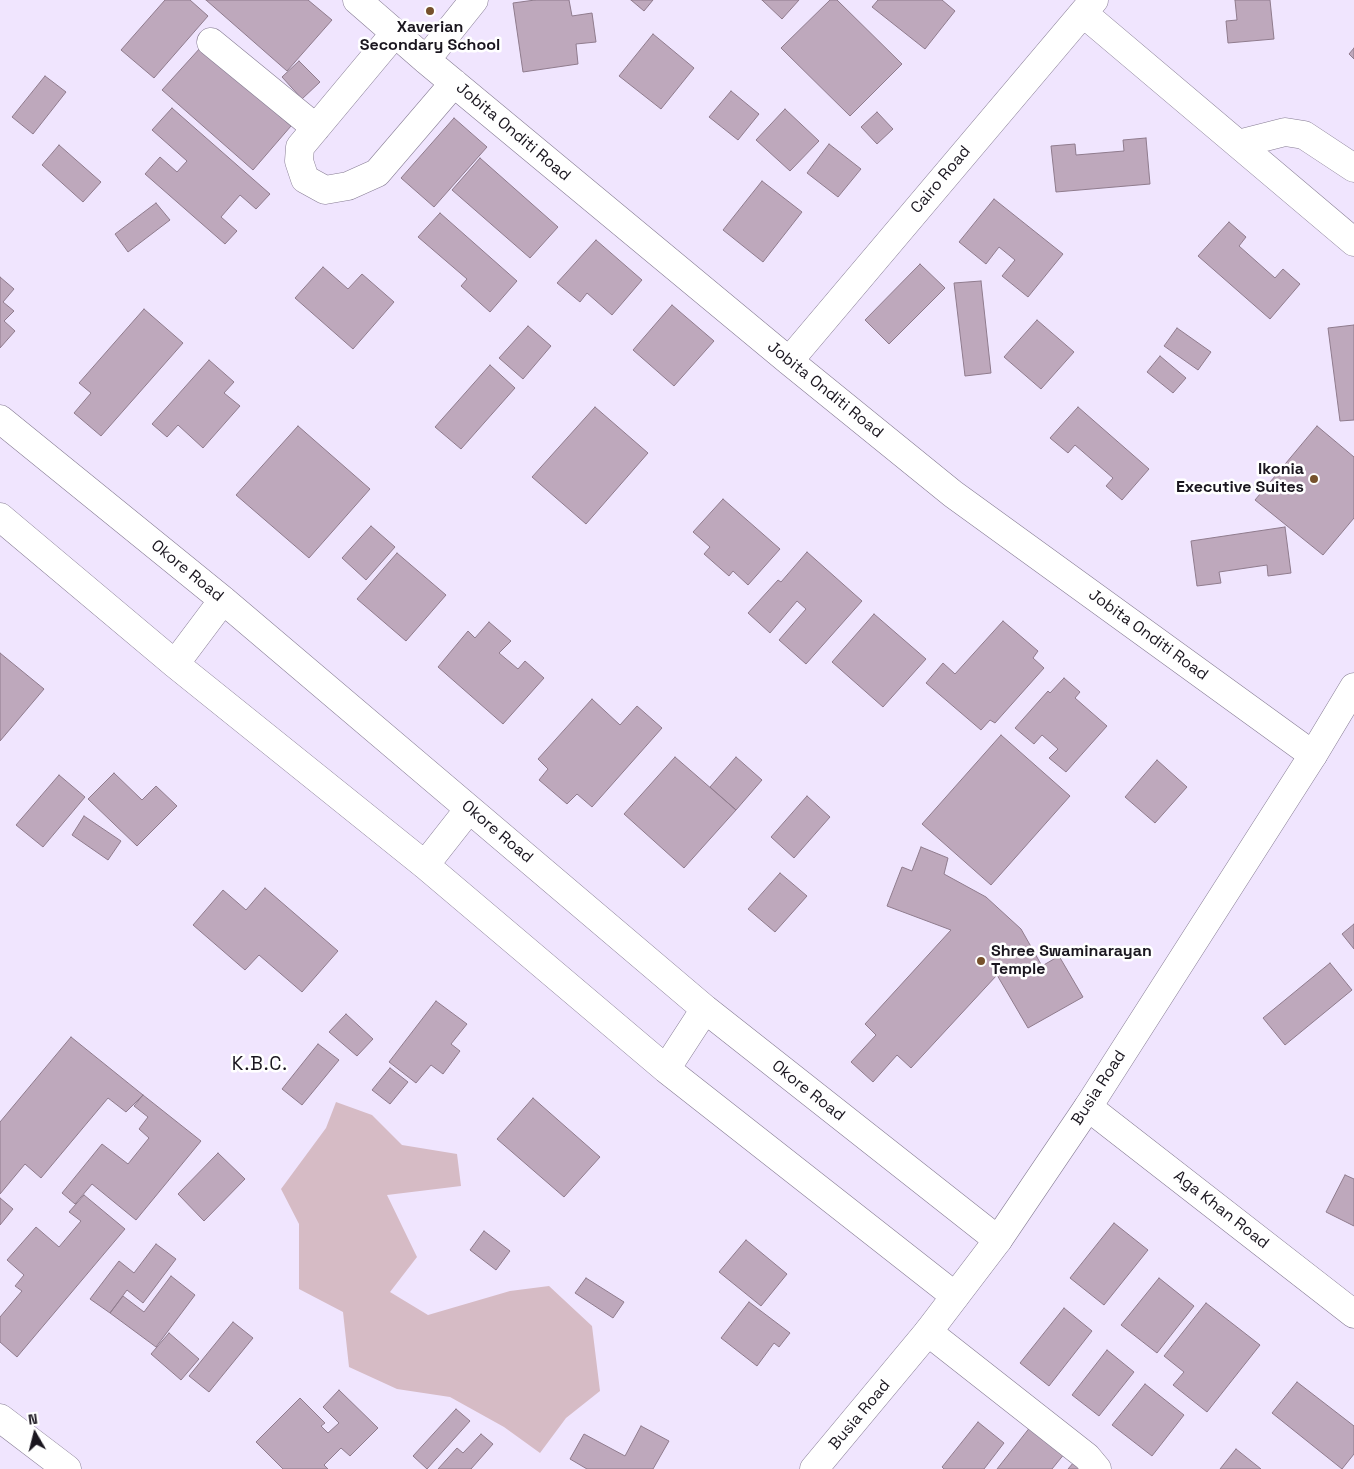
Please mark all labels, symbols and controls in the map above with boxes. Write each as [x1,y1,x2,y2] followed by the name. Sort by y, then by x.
[424,5,436,17] marker: Xaverian Secondary School
[360,18,500,56] place label: Xaverian Secondary School
[452,79,574,185] street label: Jobita Onditi Road
[907,142,975,218] street label: Cairo Road
[763,337,887,443] street label: Jobita Onditi Road
[1176,460,1304,498] place label: Ikonia Executive Suites
[1308,473,1320,485] marker: Ikonia Executive Suites
[147,536,227,606] street label: Okore Road
[1084,585,1212,685] street label: Jobita Onditi Road
[457,797,537,867] street label: Okore Road
[991,942,1152,980] place label: Shree Swaminarayan Temple
[975,955,987,967] marker: Shree Swaminarayan Temple
[1068,1047,1130,1129] street label: Busia Road
[231,1054,289,1076] district label: K.B.C.
[768,1057,848,1125] street label: Okore Road
[1170,1167,1272,1253] street label: Aga Khan Road
[825,1376,895,1454] street label: Busia Road
[10,1409,60,1459] north arrow
[27,1410,39,1429] text: N

